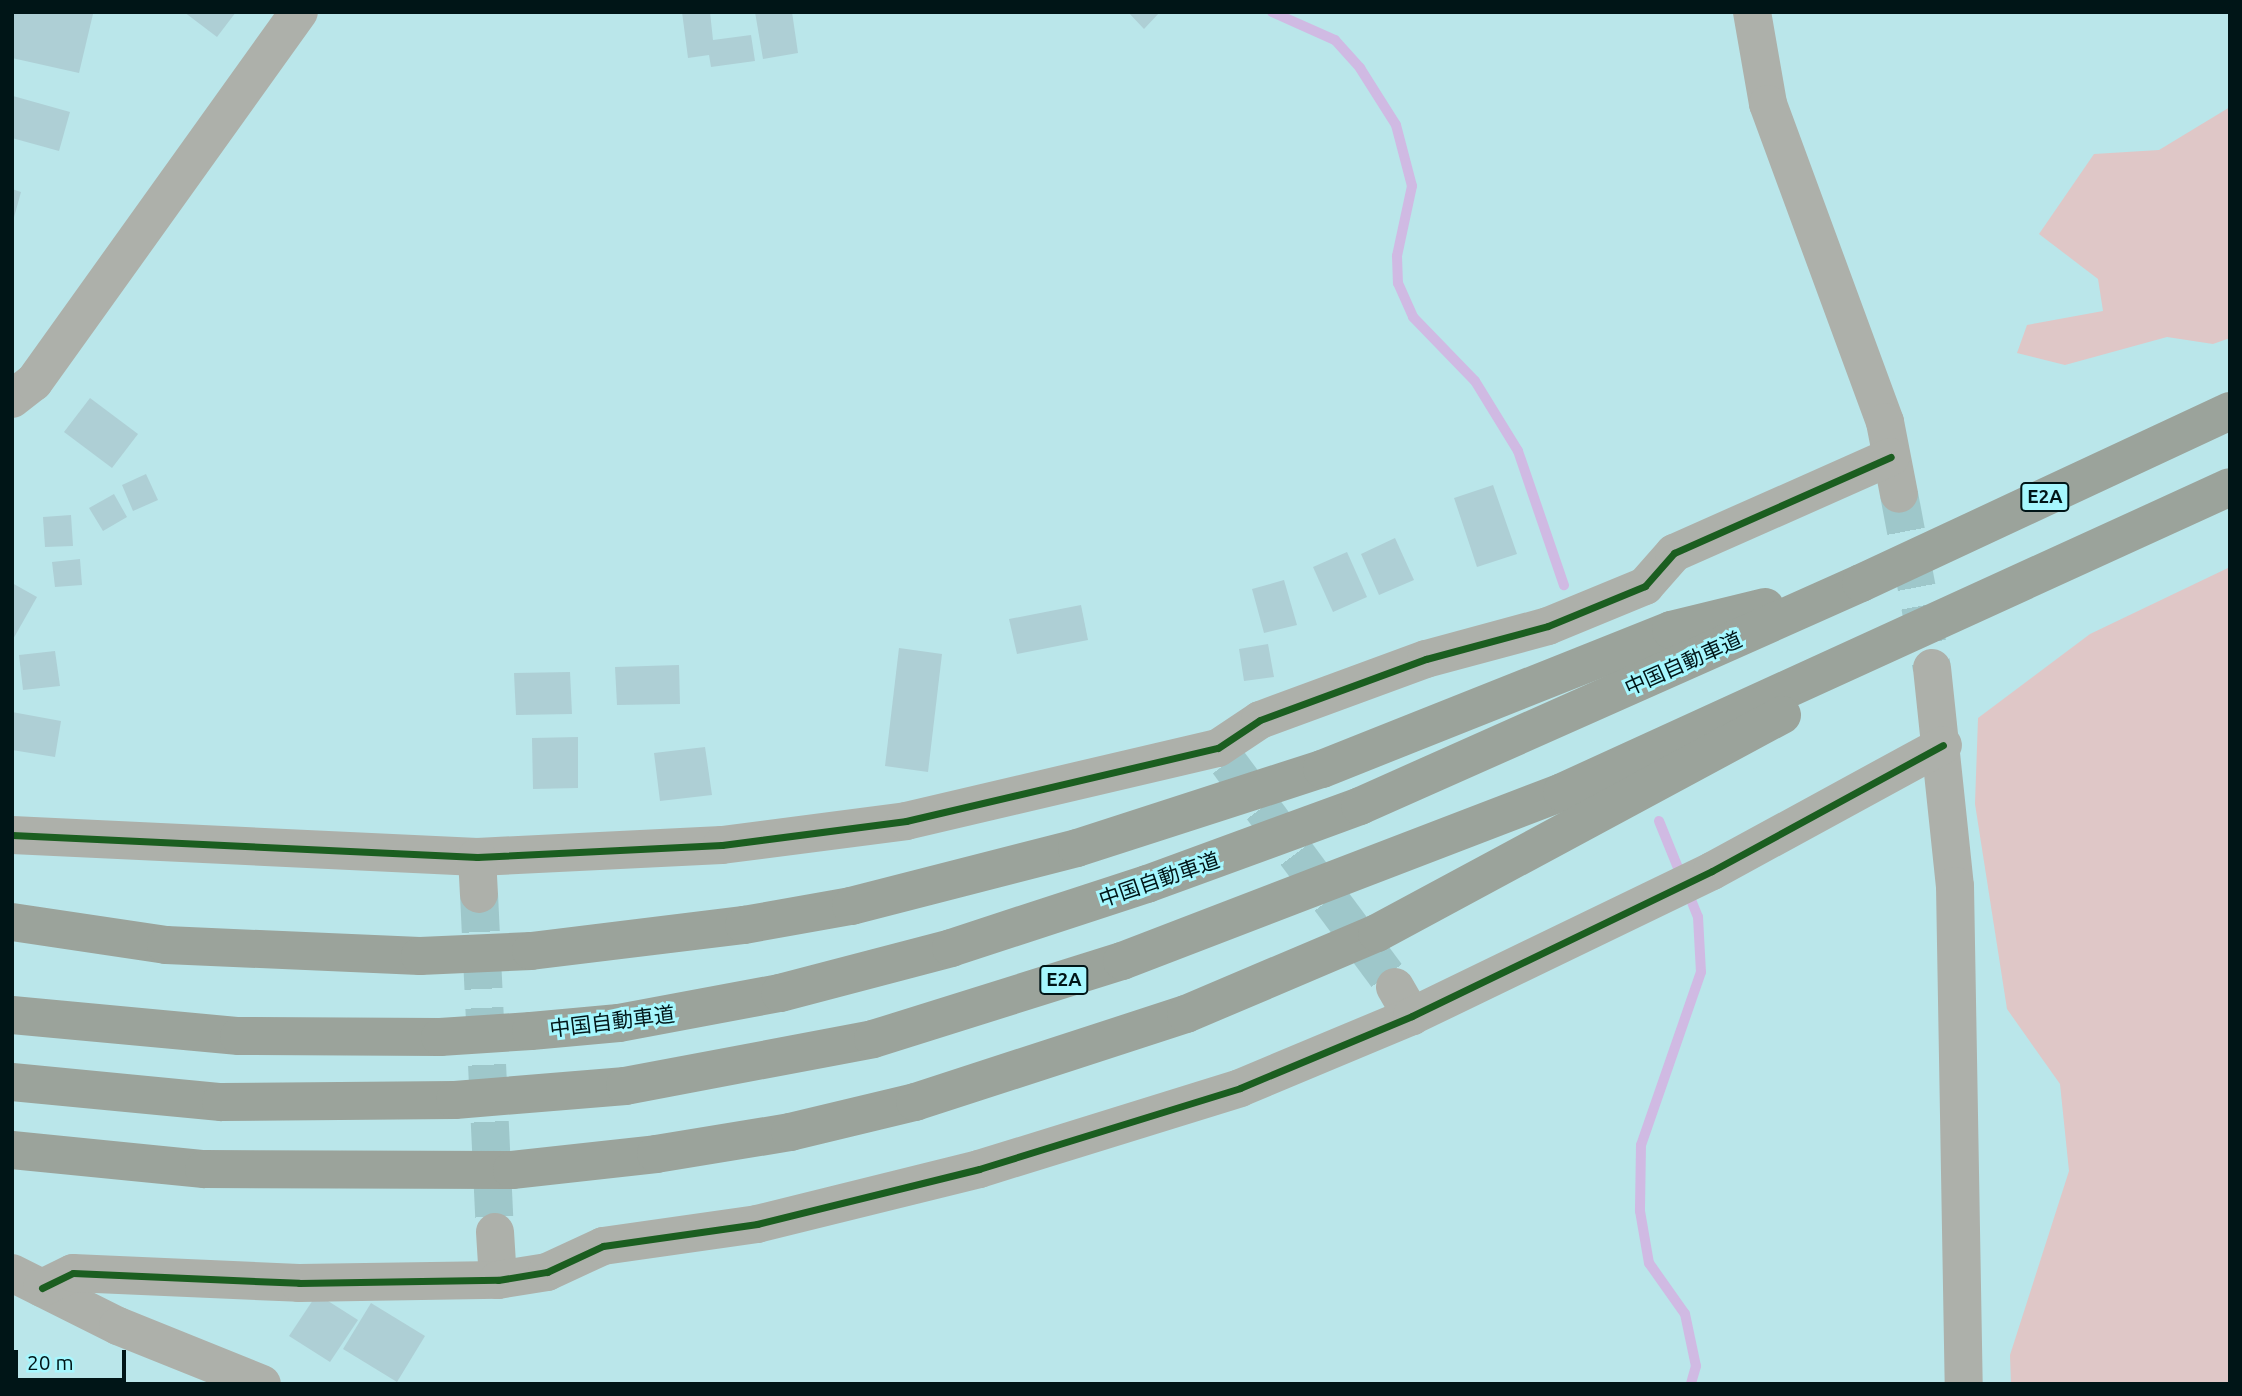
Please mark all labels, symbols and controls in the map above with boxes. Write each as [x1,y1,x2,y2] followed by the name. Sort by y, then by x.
[2019,482,2071,512] road number: E2A
[1620,626,1746,700] street label: 中国自動車道
[1095,847,1223,911] street label: 中国自動車道
[1038,964,1090,996] road number: E2A
[548,1001,676,1041] street label: 中国自動車道
[18,1336,130,1380] scale bar
[27,1350,74,1374] text: 20 m

